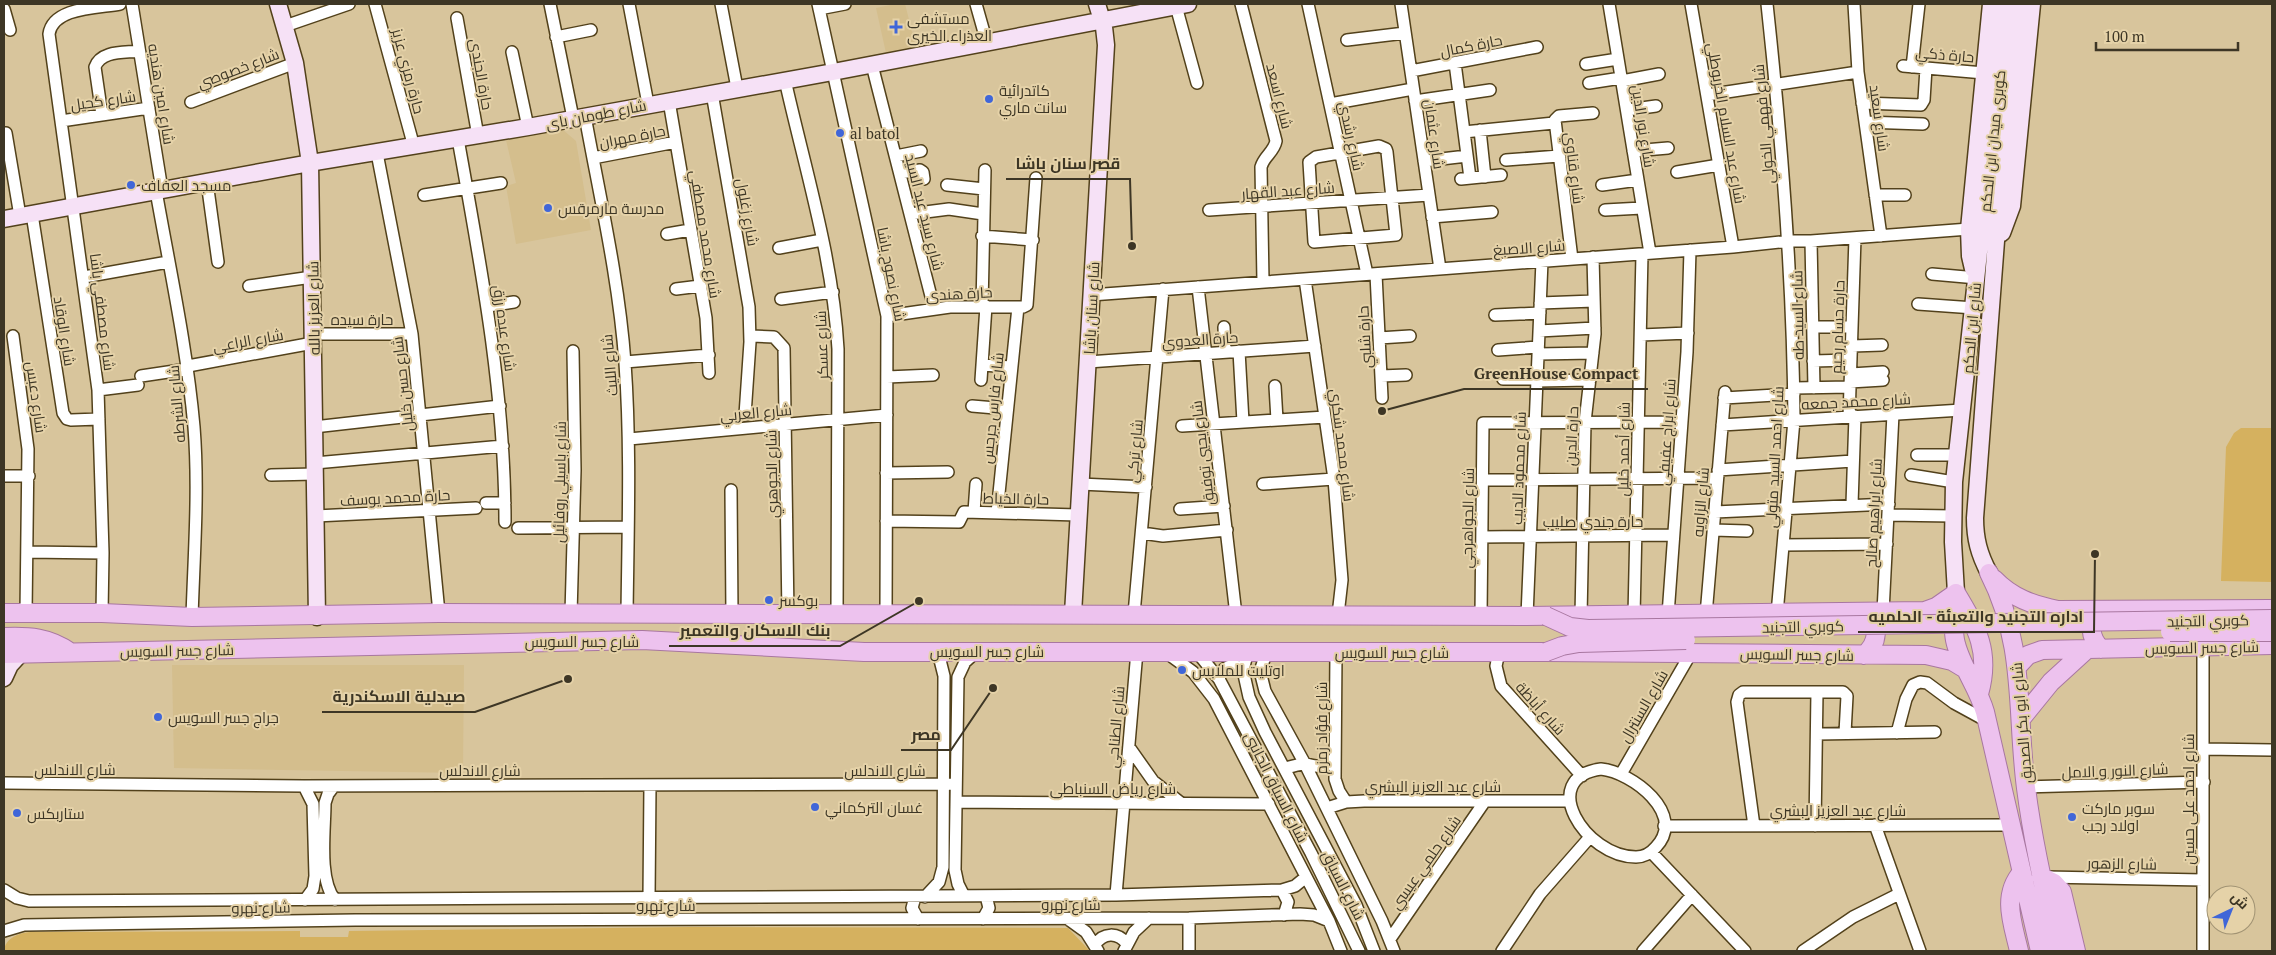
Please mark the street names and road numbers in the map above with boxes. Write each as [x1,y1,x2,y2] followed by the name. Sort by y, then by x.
[385,25,430,117] street label: حارة رمزي عزيز
[1438,29,1504,61] street label: حارة كمال
[465,37,498,111] street label: حارة الجندى
[1700,41,1751,206] street label: شارع عبد السلام الخربوطلي
[1914,41,1975,70] street label: حارة ذكي
[142,42,180,146] street label: شارع امين هنديه
[194,43,283,96] street label: شارع خصوصي
[1260,61,1298,131] street label: شارع اسعد
[1748,63,1781,185] street label: شارع فهمي الخولي
[1975,69,2010,213] street label: كوبرى ميدان ابن الحكم
[1626,83,1660,169] street label: شارع نور الدين
[1863,83,1895,153] street label: شارع سعيد
[69,86,137,116] street label: شارع كحيل
[544,94,648,136] street label: شارع طومان باى
[1418,98,1450,171] street label: شارع عثمان
[1332,99,1369,173] street label: شارع رشدي
[597,120,667,153] street label: حارة مهران
[1558,131,1589,205] street label: شارع قناوي
[899,152,949,273] street label: شارع سيد عيد السيد
[683,168,726,300] street label: شارع محمد مصطفي
[730,176,764,248] street label: شارع زغلول
[1240,177,1336,205] street label: شارع عبد القهار
[871,225,911,323] street label: شارع نصوح باشا
[1492,234,1566,262] street label: شارع الاصبغ
[83,252,120,372] street label: شارع مصطفي باشا
[302,261,326,355] street label: شارع العزيز بالله
[1079,261,1105,355] street label: شارع سنان باشا
[1786,270,1810,360] street label: شارع السيد طه
[1825,280,1850,375] street label: حارة حسام رحيم
[925,281,993,306] street label: حارة هندى
[1957,281,1987,375] street label: شارع ابن الحكم
[487,283,521,373] street label: شارع عبده رزق
[48,295,80,368] street label: شارع الوقاد
[1352,305,1379,369] street label: حارة شلبي
[331,309,393,329] street label: حارة سيده
[810,310,834,381] street label: شارع عسكر
[211,324,285,359] street label: شارع الراعي
[1161,326,1239,355] street label: حارة العدوي
[596,333,624,397] street label: شارع الليث
[386,335,420,433] street label: شارع حسن خليل
[976,351,1010,465] street label: شارع فارس جرجس
[20,360,52,434] street label: شارع دعبس
[163,364,191,444] street label: شارع الشرطه
[1652,378,1683,486] street label: شارع ابراج عفيفي
[1760,386,1791,529] street label: شارع احمد السيد متولي
[1323,388,1360,503] street label: شارع محمد شكري
[1801,388,1911,416] street label: شارع محمد جمعه
[719,399,793,428] street label: شارع العربي
[1186,399,1220,507] street label: شارع يحيي توفيق
[1612,401,1636,497] street label: شارع أحمد خليل
[1559,406,1584,466] street label: حارة الدين
[1506,411,1532,525] street label: شارع محمود الديب
[1121,418,1150,484] street label: شارع تركي
[548,421,573,543] street label: شارع باسيلي روفائيل
[760,430,785,518] street label: شارع الجوهري
[1860,458,1888,568] street label: شارع ابراهيم صالح
[1687,466,1715,538] street label: شارع الزاويه
[1456,468,1481,569] street label: شارع الجواهرجي
[339,484,451,510] street label: حارة محمد يوسف
[983,487,1049,509] street label: حارة الخياط
[1543,511,1643,534] street label: حارة جندي صليب
[2167,609,2249,634] street label: كوبري التجنيد
[1762,615,1844,640] street label: كوبري التجنيد
[525,631,639,653] street label: شارع جسر السويس
[2145,636,2259,660] street label: شارع جسر السويس
[120,639,234,663] street label: شارع جسر السويس
[930,641,1044,663] street label: شارع جسر السويس
[1335,642,1449,664] street label: شارع جسر السويس
[1740,643,1854,667] street label: شارع جسر السويس
[2006,661,2038,784] street label: شارع ابو بكر الصديق
[1614,666,1674,747] street label: شارع السنترال
[1510,677,1570,740] street label: شارع أباظة
[1311,682,1333,774] street label: شارع فؤاد زمزم
[1101,685,1132,769] street label: شارع الطناحي
[1239,728,1313,847] street label: شارع السباق الجانبى
[2178,733,2200,865] street label: شارع احمد على حسين
[2061,758,2169,784] street label: شارع النور و الامل
[34,759,116,781] street label: شارع الاندلس
[439,760,521,782] street label: شارع الاندلس
[844,760,926,782] street label: شارع الاندلس
[1365,776,1501,799] street label: شارع عبد العزيز البشري
[1050,778,1176,800] street label: شارع رياض السنباطى
[1770,800,1906,823] street label: شارع عبد العزيز البشري
[1385,811,1467,915] street label: شارع حلمي عيسي
[1316,847,1370,924] street label: شارع السباق
[2086,852,2157,876] street label: شارع الزهور
[1041,894,1101,916] street label: شارع نهرو
[636,895,696,917] street label: شارع نهرو
[231,896,291,920] street label: شارع نهرو

